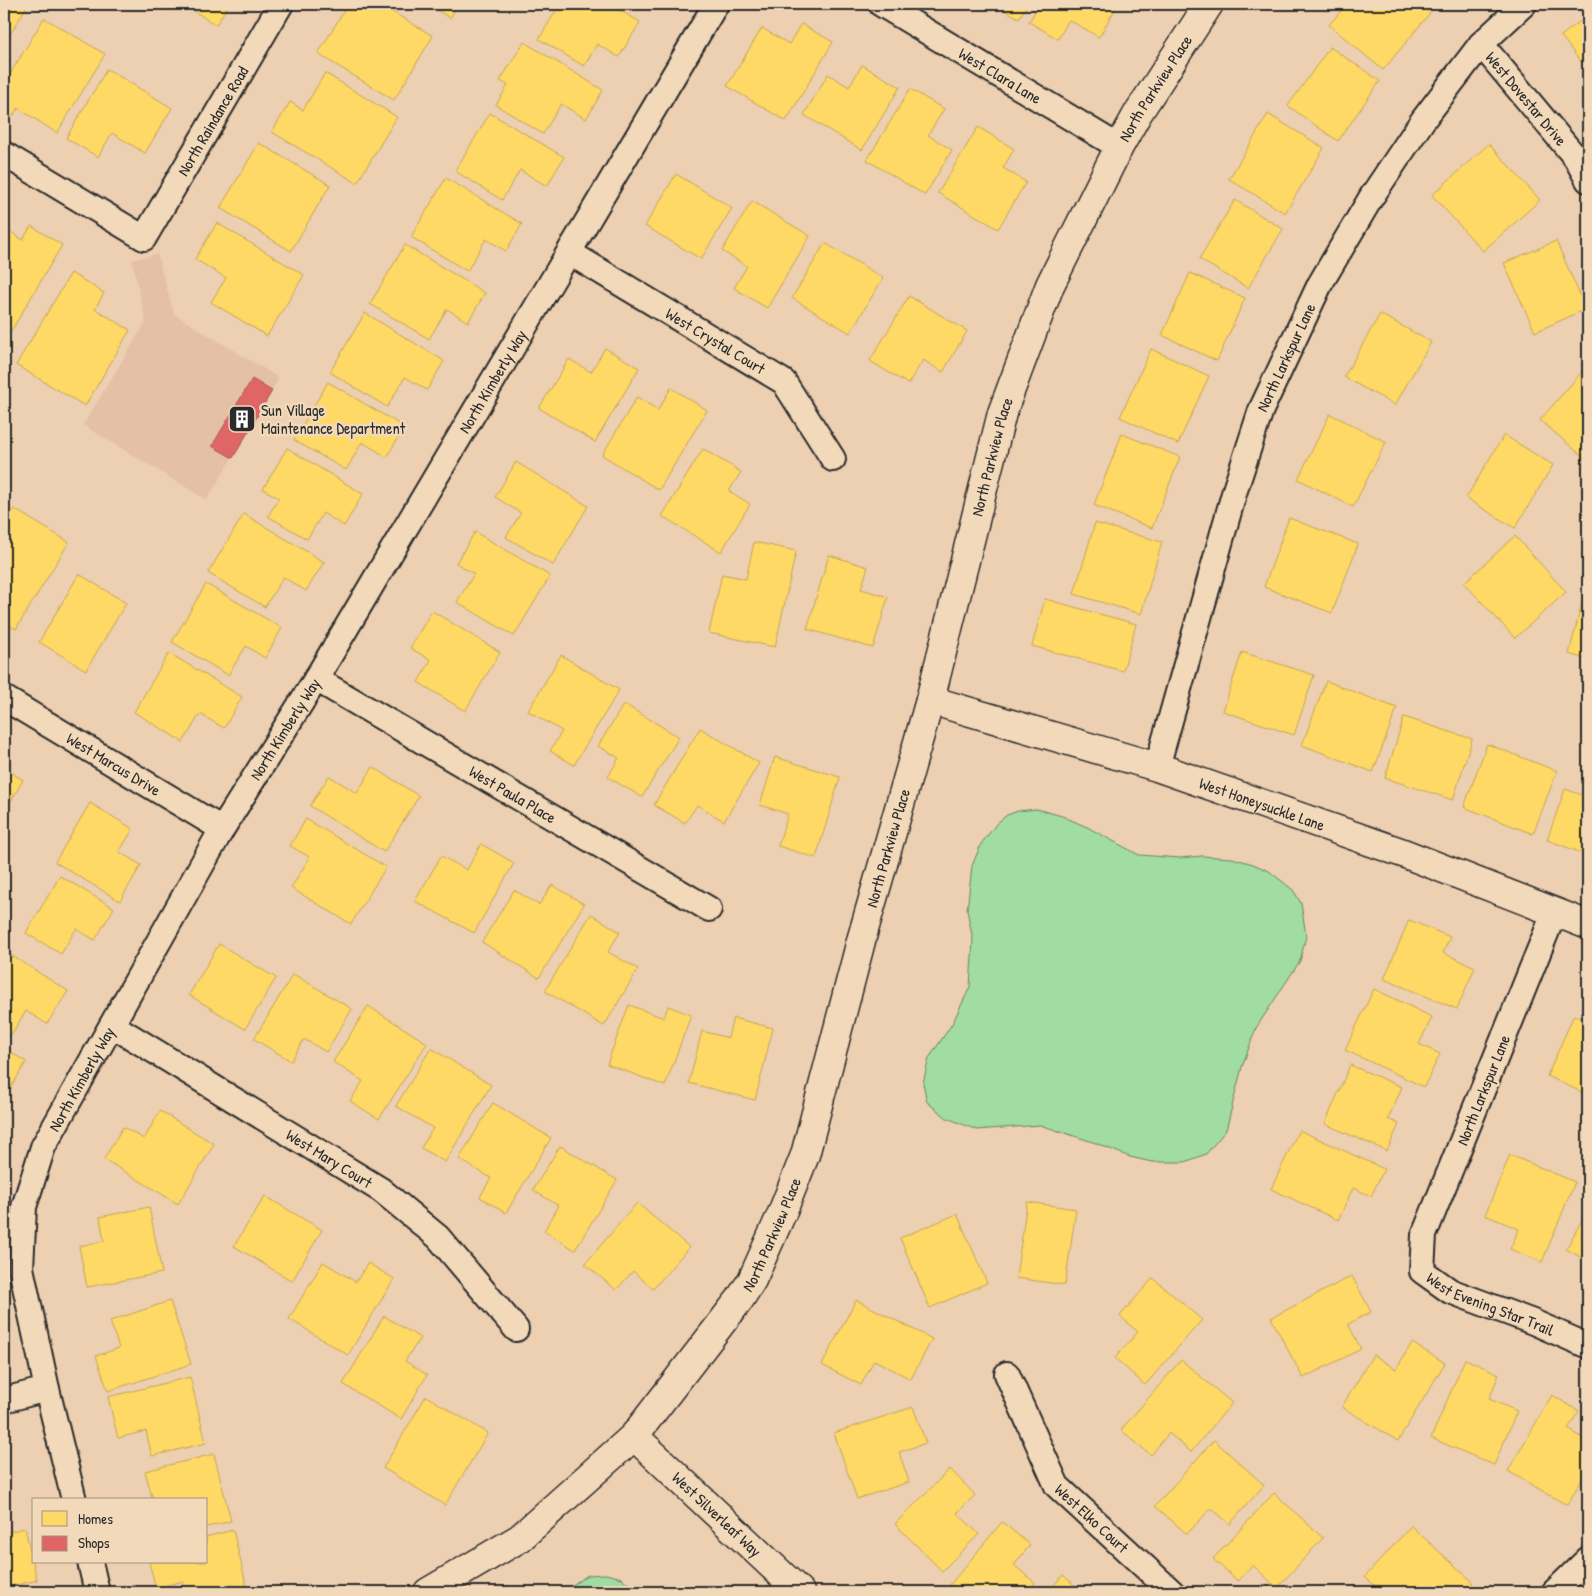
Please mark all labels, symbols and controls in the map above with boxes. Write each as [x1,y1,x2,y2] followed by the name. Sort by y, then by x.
[1113,30,1197,145] street label: North Parkview Place
[955,42,1046,109] street label: West Clara Lane
[1481,47,1573,151] street label: West Dovestar Drive
[172,62,253,180] street label: North Raindance Road
[1251,299,1321,415] street label: North Larkspur Lane
[662,302,770,379] street label: West Crystal Court
[453,325,532,437] street label: North Kimberly Way
[966,393,1018,519] street label: North Parkview Place
[261,399,406,439] place label: Sun Village Maintenance Department
[227,404,257,434] building icon: Sun Village Maintenance Department
[244,673,325,784] street label: North Kimberly Way
[63,727,165,801] street label: West Marcus Drive
[465,760,561,828] street label: West Paula Place
[1196,772,1328,836] street label: West Honeysuckle Lane
[860,786,915,910] street label: North Parkview Place
[43,1023,120,1135] street label: North Kimberly Way
[1451,1031,1515,1148] street label: North Larkspur Lane
[282,1123,377,1193] street label: West Mary Court
[737,1174,806,1296] street label: North Parkview Place
[1422,1267,1558,1341] street label: West Evening Star Trail
[668,1467,767,1562] street label: West Silverleaf Way
[1050,1478,1134,1558] street label: West Elko Court
[32,1498,208,1564] legend
[78,1508,113,1529] text: Homes
[78,1532,110,1553] text: Shops

